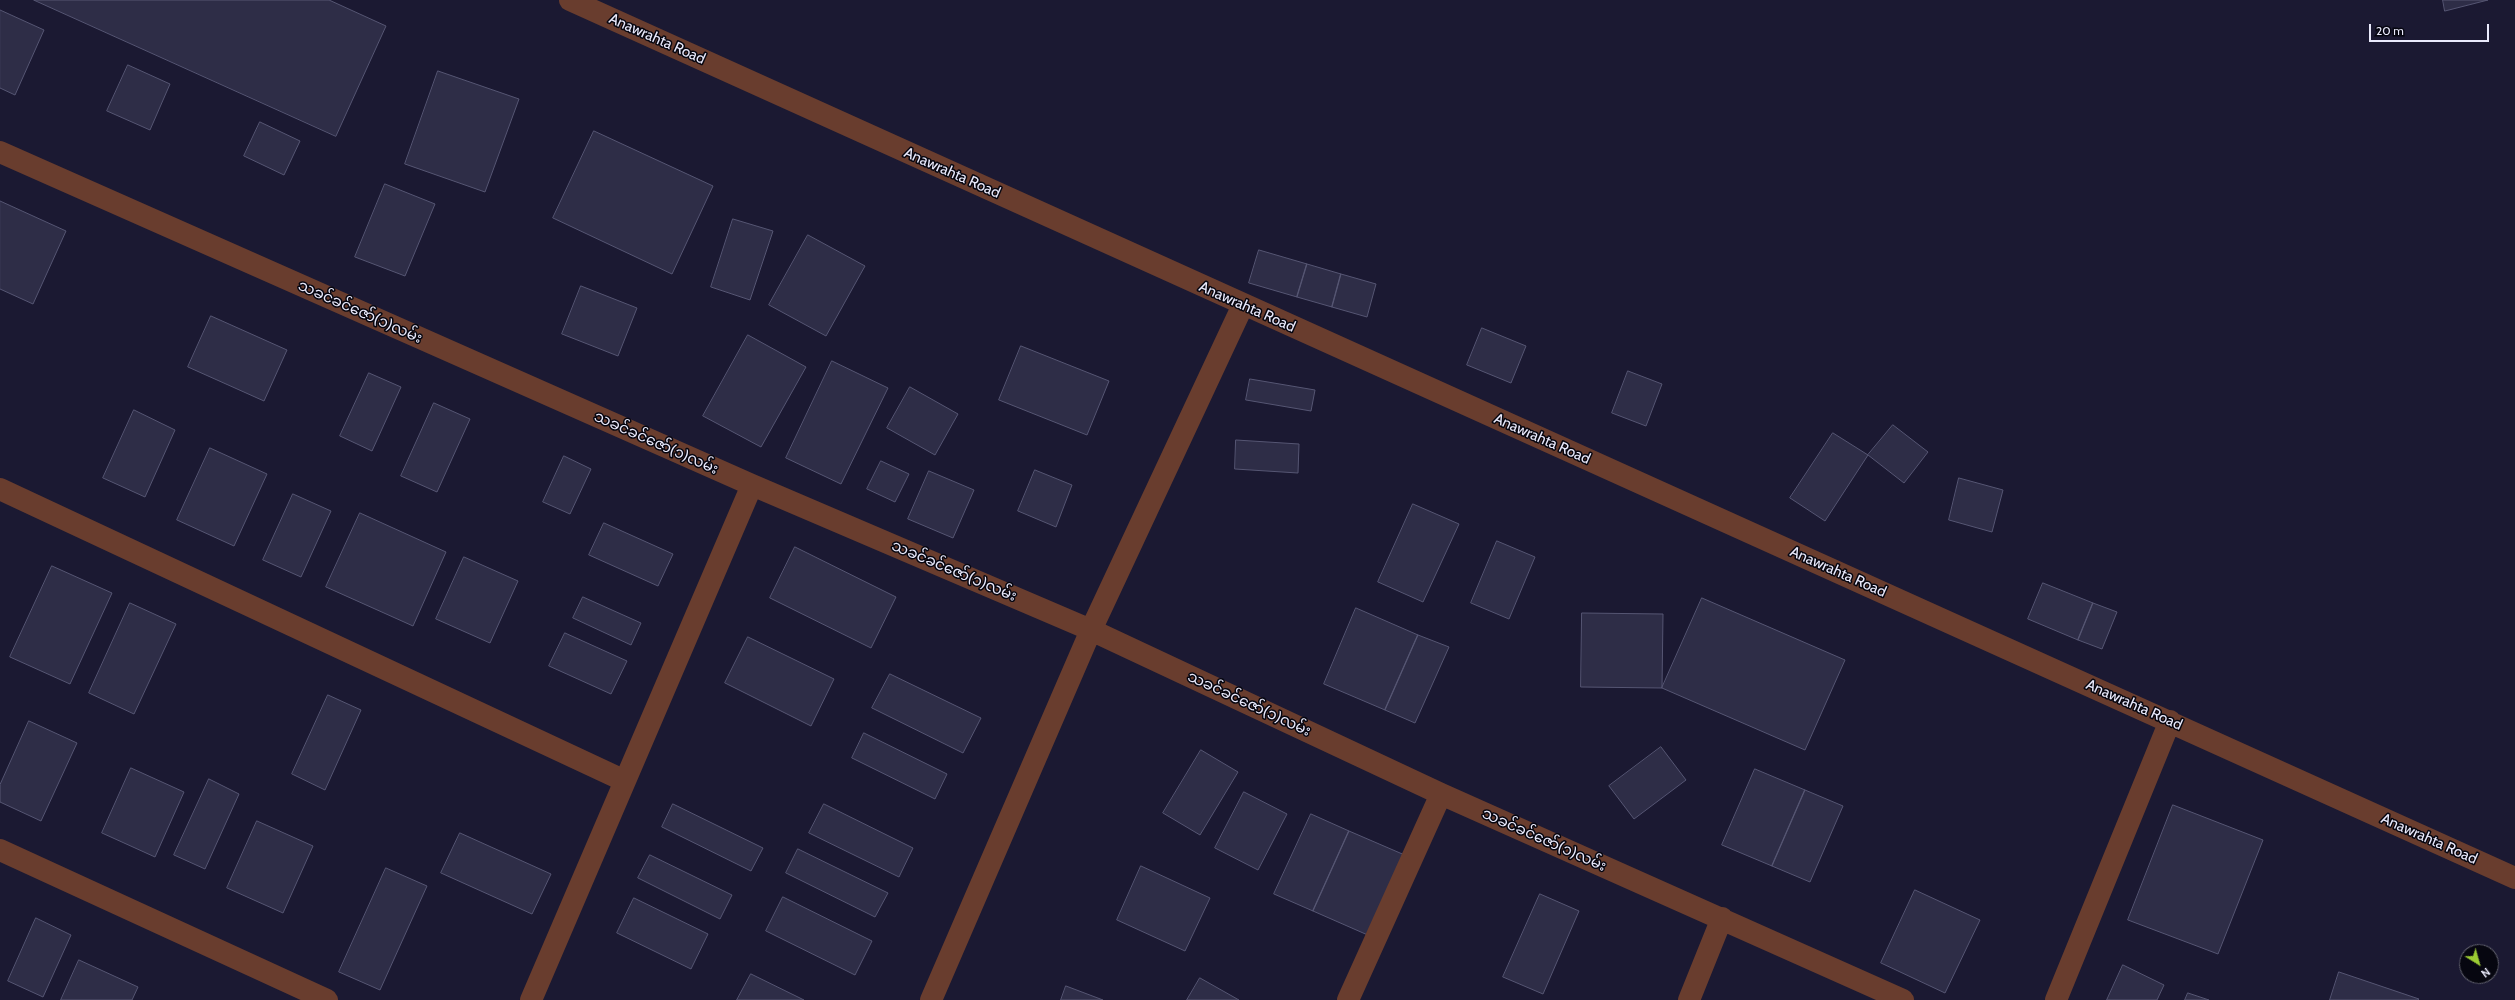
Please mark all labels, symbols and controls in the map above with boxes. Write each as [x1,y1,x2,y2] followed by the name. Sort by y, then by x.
[606,10,708,68] street label: Anawrahta Road
[2371,16,2491,42] scale bar
[2376,23,2404,38] text: 20 m
[901,144,1003,202] street label: Anawrahta Road
[295,277,425,347] street label: သခင်ခင်ဇော်(၁)လမ်း
[1196,278,1298,336] street label: Anawrahta Road
[591,408,721,478] street label: သခင်ခင်ဇော်(၁)လမ်း
[1491,410,1593,468] street label: Anawrahta Road
[889,537,1019,605] street label: သခင်ခင်ဇော်(၁)လမ်း
[1787,543,1889,601] street label: Anawrahta Road
[1184,668,1314,740] street label: သခင်ခင်ဇော်(၁)လမ်း
[2083,676,2185,734] street label: Anawrahta Road
[1479,805,1609,875] street label: သခင်ခင်ဇော်(၁)လမ်း
[2378,810,2480,868] street label: Anawrahta Road
[2459,944,2499,984] north arrow
[2478,965,2493,981] text: N

